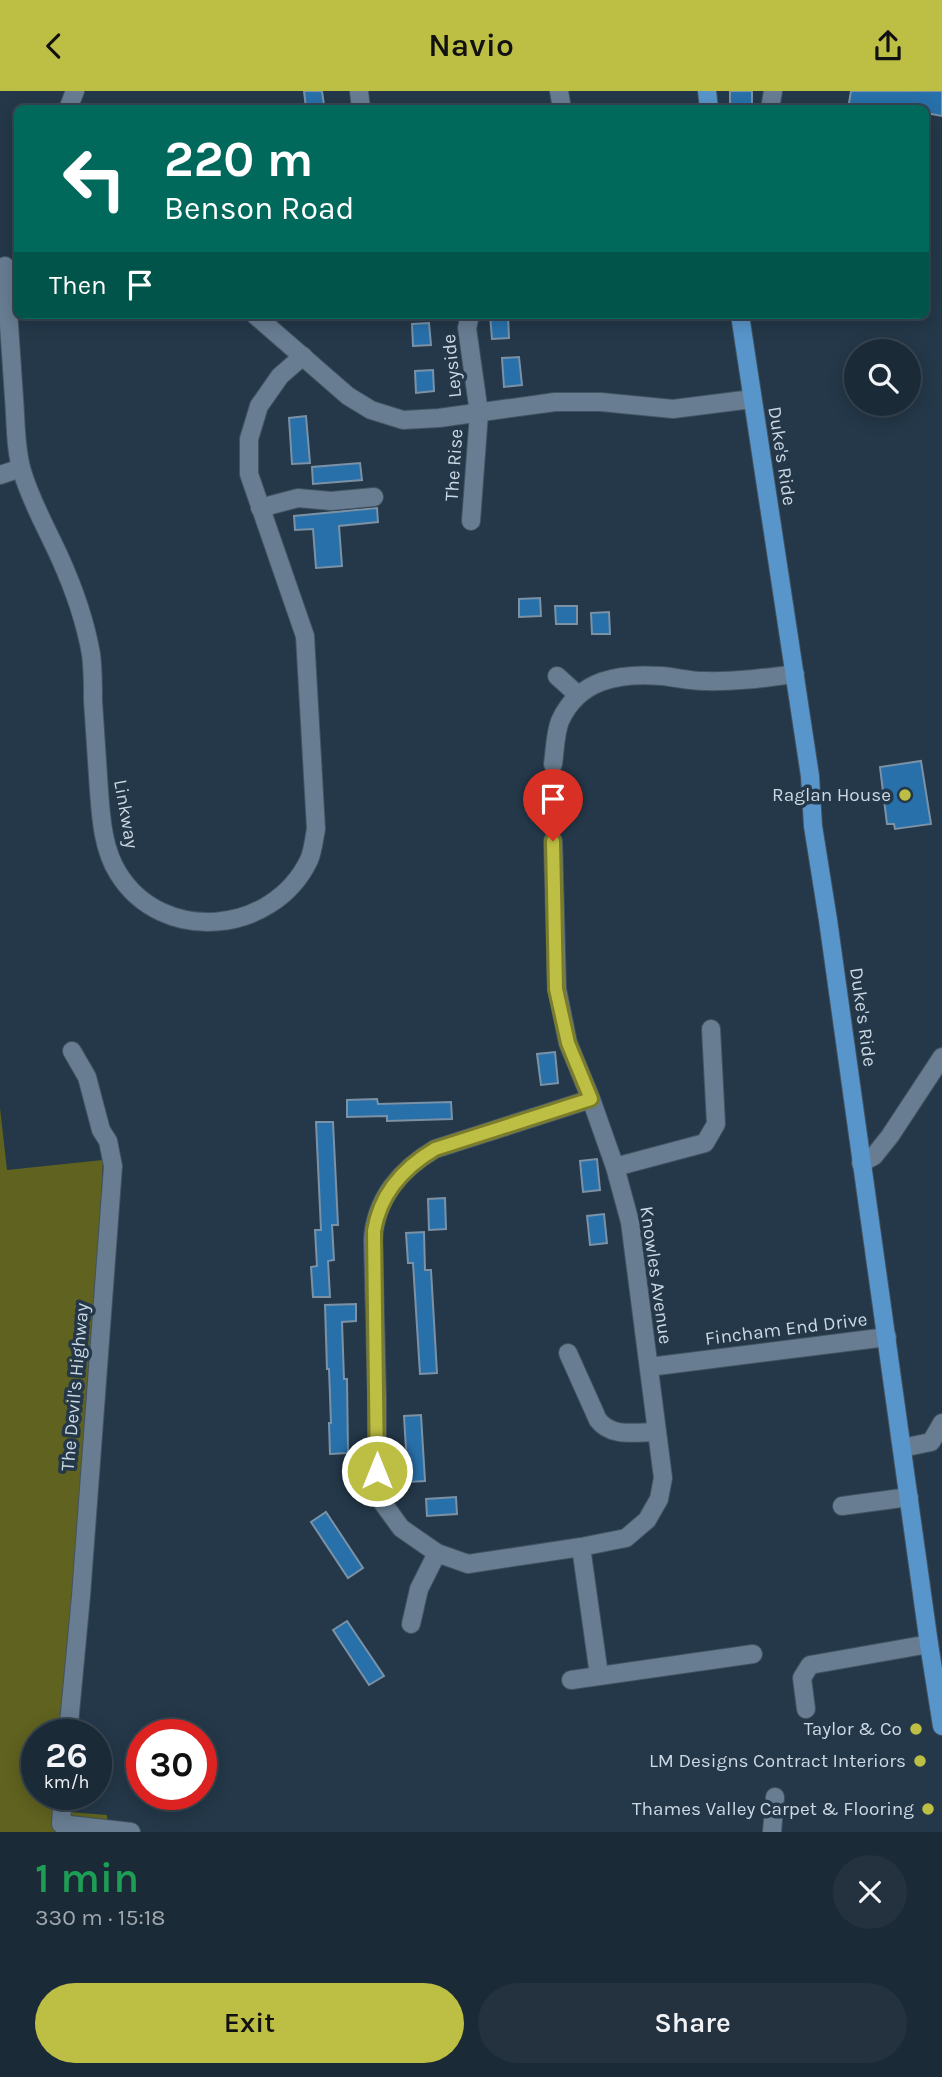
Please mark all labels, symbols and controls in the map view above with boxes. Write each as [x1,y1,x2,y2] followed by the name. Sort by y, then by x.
[35,27,73,65] icon: back
[428,27,514,64] text: Navio
[869,27,907,65] icon: share
[164,131,313,188] text: 220 m
[49,133,140,224] icon: left
[164,190,355,227] text: Benson Road
[121,266,159,304] icon: arrive
[49,270,107,301] text: Then
[438,333,466,399] street label: Leyside
[844,339,921,416] map controls
[844,339,921,416] button: search
[763,405,801,507] street label: Duke's Ride
[441,428,467,502] street label: The Rise
[523,769,583,841] pin
[109,778,143,850] street label: Linkway
[534,780,572,818] icon: arrive
[772,784,891,806] place label: Raglan House
[897,787,913,803] marker: Raglan House
[845,966,881,1068] street label: Duke's Ride
[635,1205,677,1345] street label: Knowles Avenue
[57,1302,93,1472] street label: The Devil's Highway
[704,1308,868,1350] street label: Fincham End Drive
[340,1434,414,1508] position arrow
[804,1718,902,1740] place label: Taylor & Co
[126,1719,217,1810] speed limit sign: 30
[908,1721,924,1737] marker: Taylor & Co
[45,1735,88,1776] text: 26
[649,1750,906,1772] place label: LM Designs Contract Interiors
[912,1753,928,1769] marker: LM Designs Contract Interiors
[44,1771,89,1793] text: km/h
[632,1798,914,1820] place label: Thames Valley Carpet & Flooring
[920,1801,936,1817] marker: Thames Valley Carpet & Flooring
[35,1853,139,1903] text: 1 min
[833,1855,907,1929] button: close
[35,1904,165,1931] text: 330 m · 15:18
[35,1983,464,2063] button: Exit
[478,1983,907,2063] button: Share

